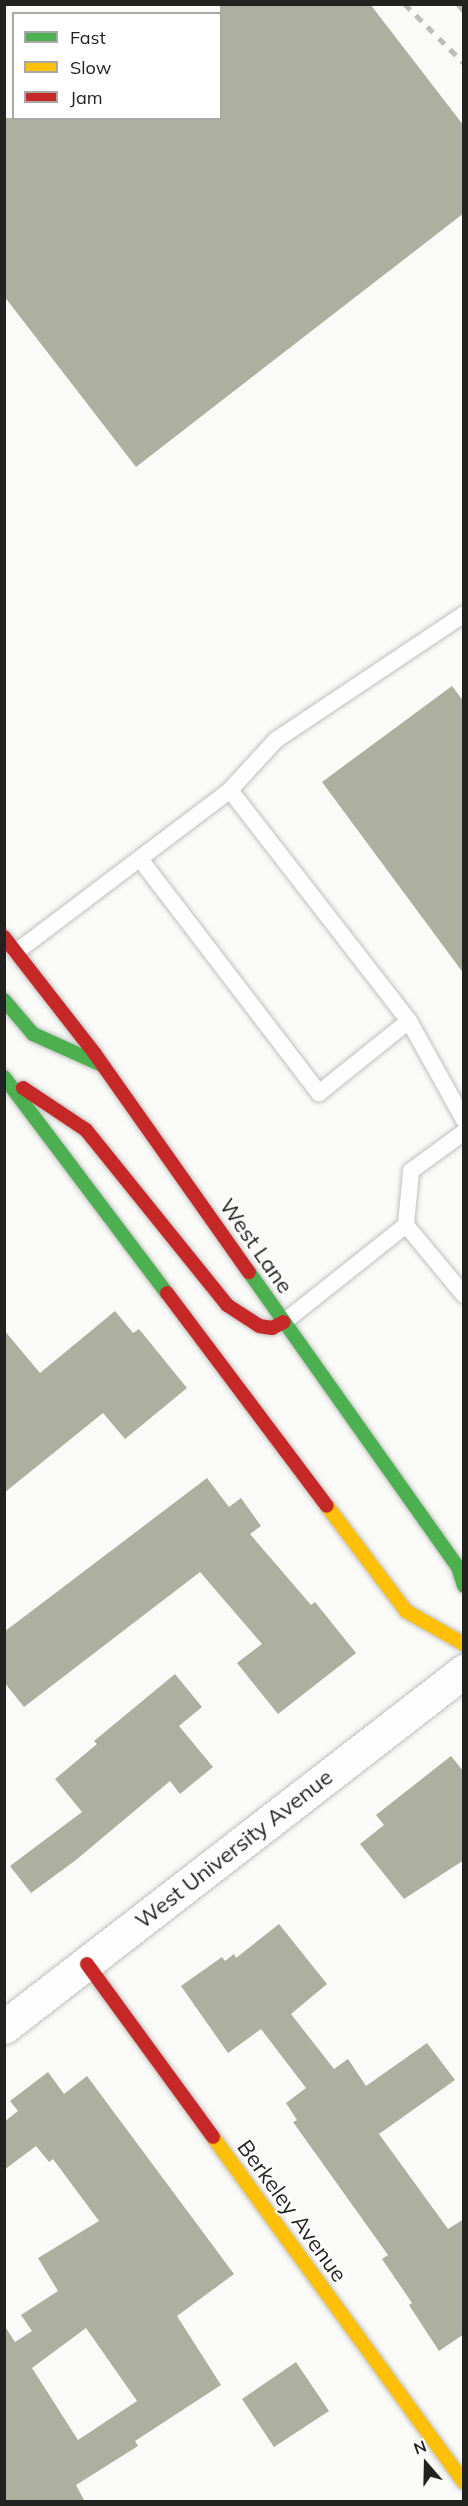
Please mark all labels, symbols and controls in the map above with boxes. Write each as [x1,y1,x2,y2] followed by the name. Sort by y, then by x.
[12,12,222,120] legend
[70,26,106,49] text: Fast
[70,56,111,79] text: Slow
[70,86,103,109] text: Jam
[214,1194,298,1298] street label: West Lane
[130,1764,338,1934] street label: West University Avenue
[232,2135,352,2287] street label: Berkeley Avenue
[396,2434,456,2494] north arrow
[411,2436,429,2459] text: N

